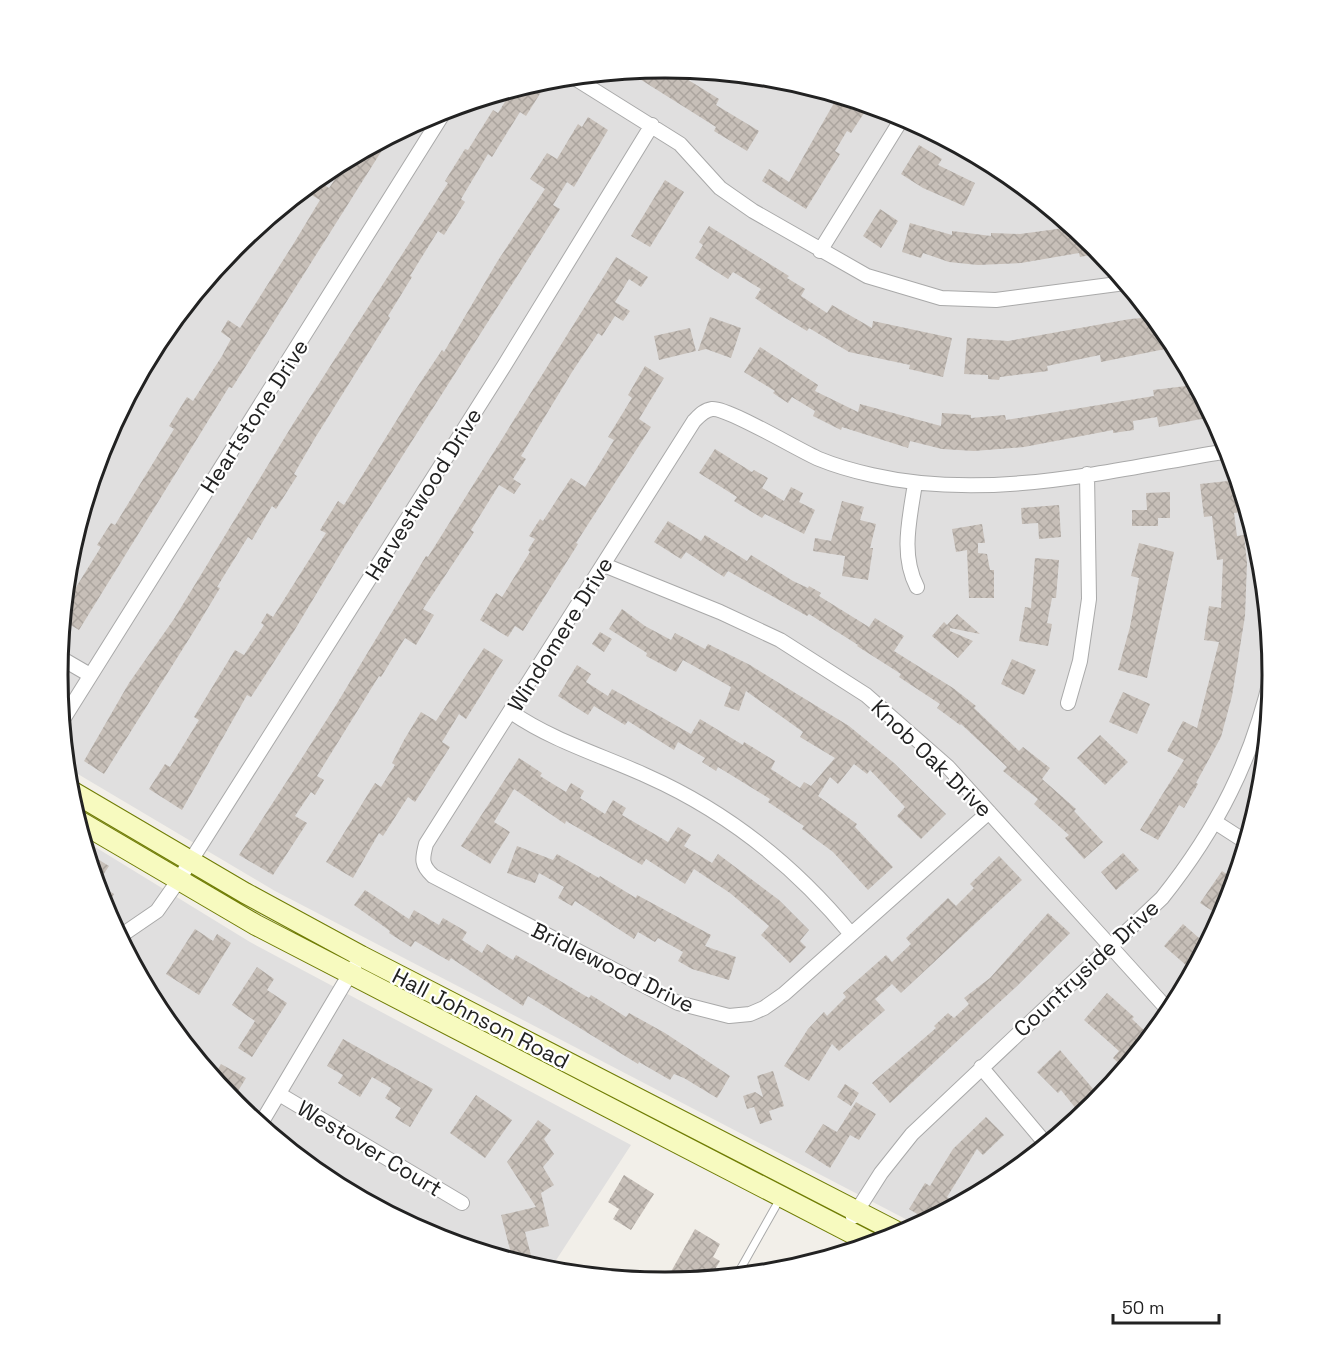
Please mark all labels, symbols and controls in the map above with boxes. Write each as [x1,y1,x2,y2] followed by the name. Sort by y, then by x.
[194,334,314,498] street label: Heartstone Drive
[359,402,487,586] street label: Harvestwood Drive
[501,551,619,717] street label: Windomere Drive
[865,693,999,823] street label: Knob Oak Drive
[1007,893,1165,1043] street label: Countryside Drive
[527,915,699,1019] street label: Bridlewood Drive
[388,961,574,1075] street label: Hall Johnson Road
[292,1094,448,1202] street label: Westover Court
[1113,1287,1220,1325] scale bar
[1122,1296,1164,1319] text: 50 m

